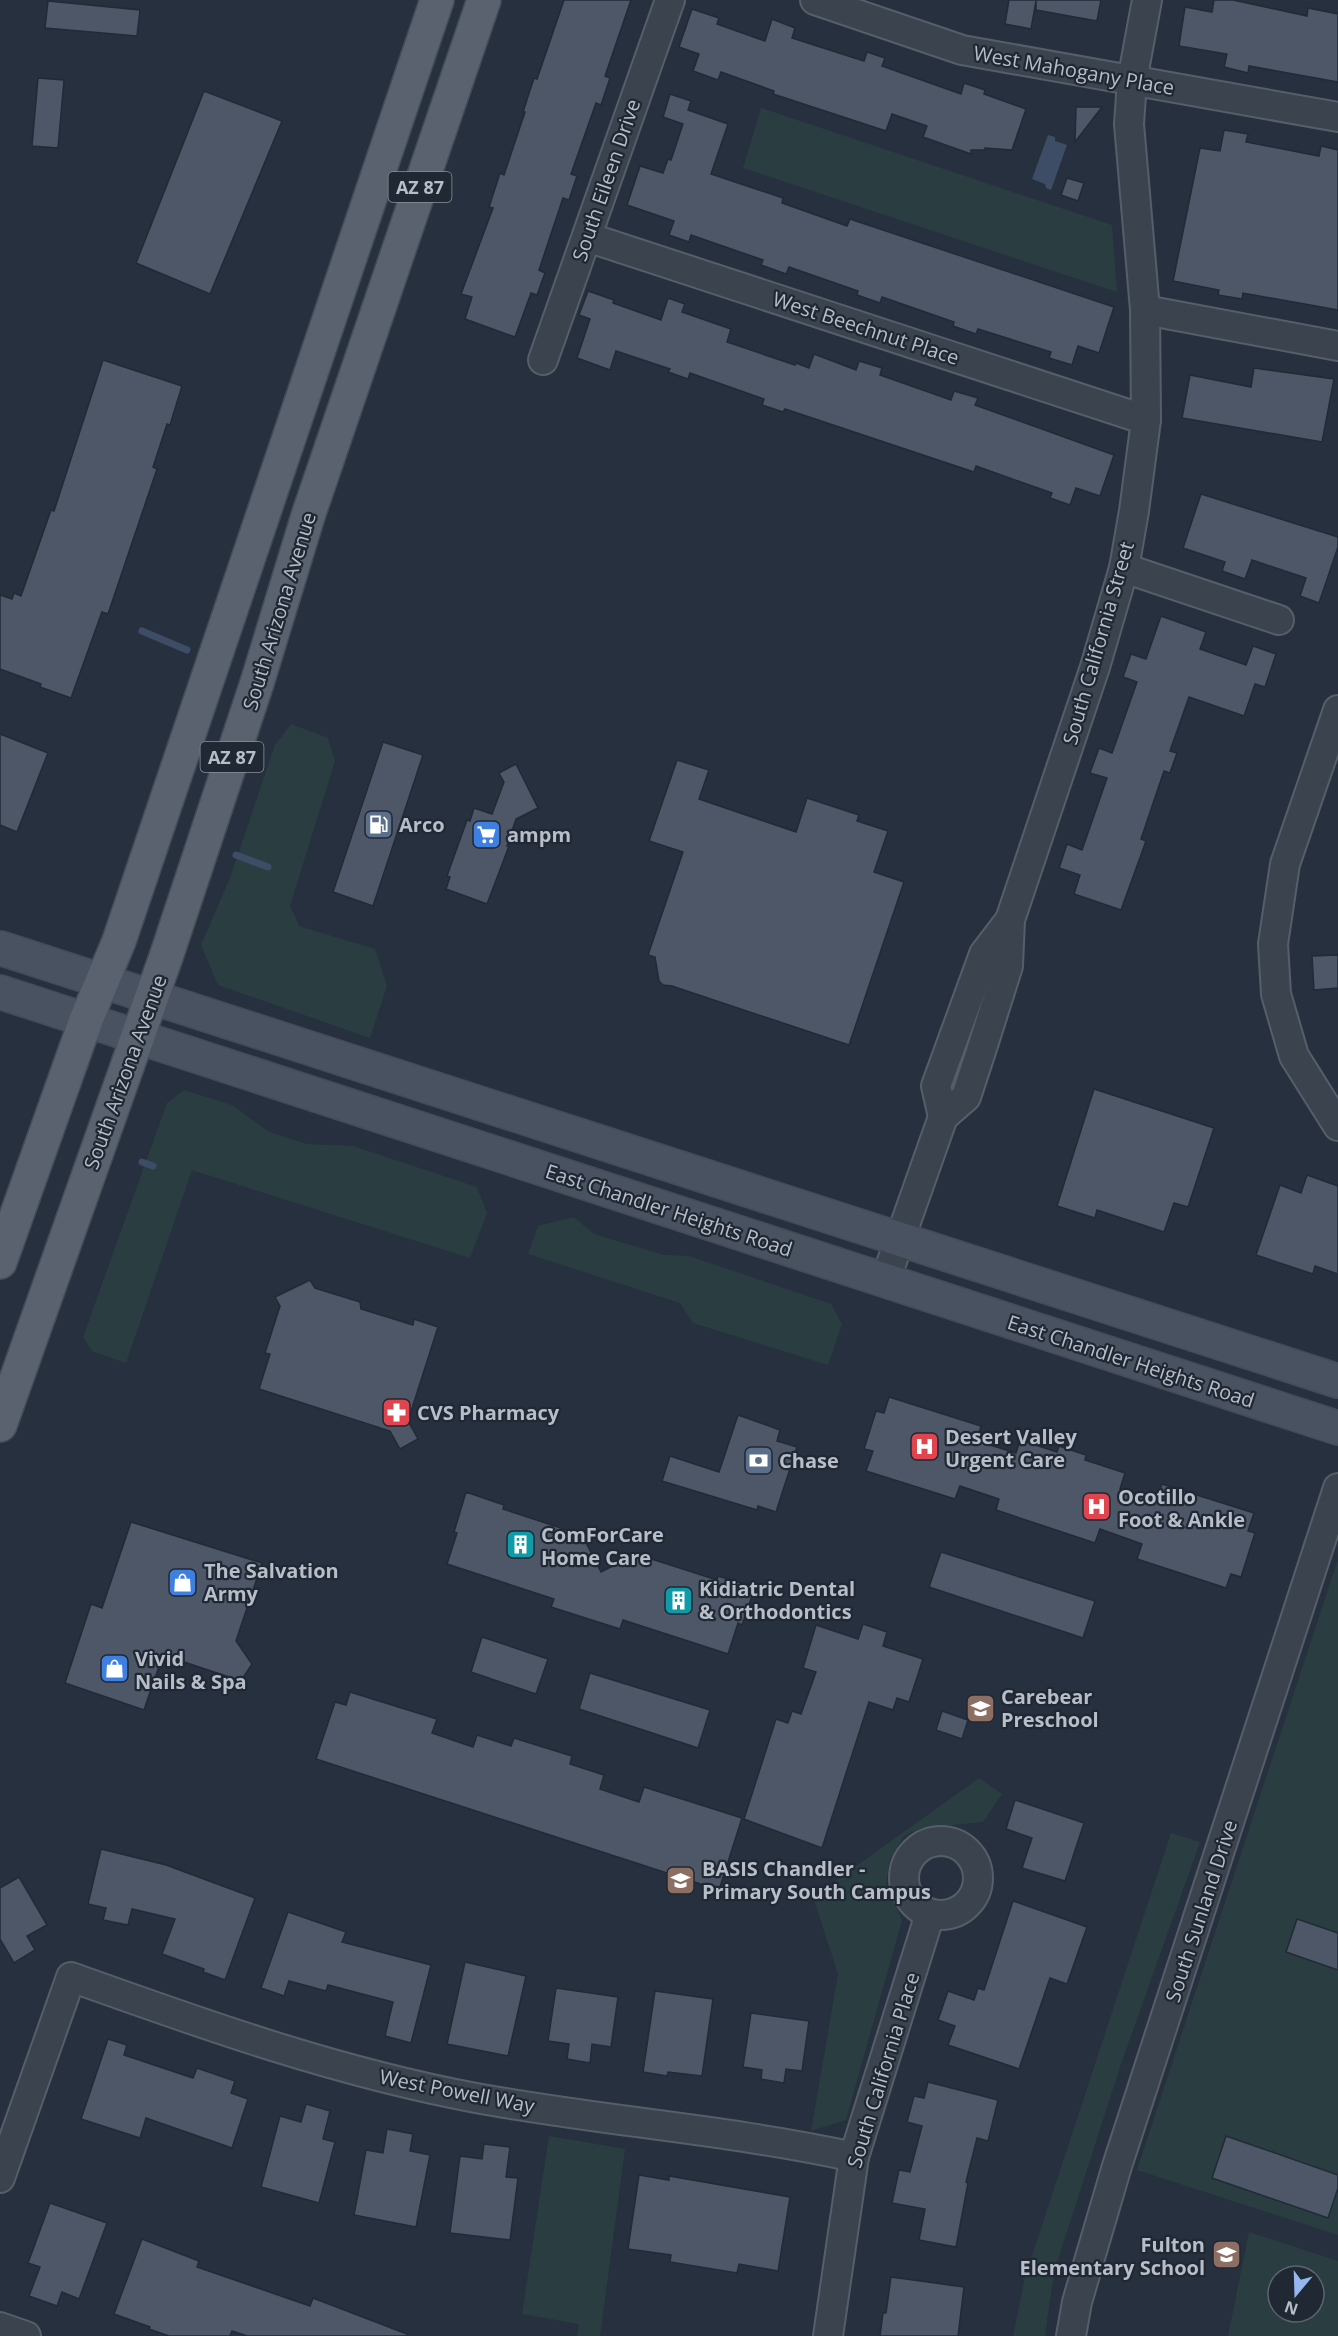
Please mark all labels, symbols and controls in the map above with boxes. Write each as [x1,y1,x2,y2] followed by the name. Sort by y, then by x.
[971,39,1177,101] street label: West Mahogany Place
[566,95,646,265] street label: South Eileen Drive
[388,172,452,202] road number: AZ 87
[769,285,963,371] street label: West Beechnut Place
[236,509,322,713] street label: South Arizona Avenue
[1056,538,1140,748] street label: South California Street
[200,742,264,772] road number: AZ 87
[362,808,394,840] fuel station icon: Arco
[399,811,445,838] place label: Arco
[470,818,502,850] supermarket icon: ampm
[507,821,571,848] place label: ampm
[77,971,173,1173] street label: South Arizona Avenue
[542,1157,796,1263] street label: East Chandler Heights Road
[1004,1308,1258,1414] street label: East Chandler Heights Road
[380,1396,412,1428] pharmacy icon: CVS Pharmacy
[417,1399,560,1426] place label: CVS Pharmacy
[945,1423,1077,1473] place label: Desert Valley Urgent Care
[908,1431,940,1463] hospital icon: Desert Valley Urgent Care
[742,1444,774,1476] bank icon: Chase
[779,1447,839,1474] place label: Chase
[1118,1483,1245,1533] place label: Ocotillo Foot & Ankle
[1081,1491,1113,1523] hospital icon: Ocotillo Foot & Ankle
[541,1521,664,1571] place label: ComForCare Home Care
[504,1529,536,1561] building icon: ComForCare Home Care
[204,1557,339,1607] place label: The Salvation Army
[167,1566,199,1598] shop icon: The Salvation Army
[699,1575,855,1625] place label: Kidiatric Dental & Orthodontics
[662,1584,694,1616] building icon: Kidiatric Dental & Orthodontics
[135,1645,247,1695] place label: Vivid Nails & Spa
[98,1653,130,1685] shop icon: Vivid Nails & Spa
[1001,1683,1099,1733] place label: Carebear Preschool
[964,1692,996,1724] school or university icon: Carebear Preschool
[1159,1816,1243,2006] street label: South Sunland Drive
[702,1855,931,1905] place label: BASIS Chandler - Primary South Campus
[665,1864,697,1896] school or university icon: BASIS Chandler - Primary South Campus
[840,1969,926,2171] street label: South California Place
[377,2063,538,2119] street label: West Powell Way
[1020,2231,1205,2281] place label: Fulton Elementary School
[1210,2239,1242,2271] school or university icon: Fulton Elementary School
[1266,2264,1326,2324] north arrow
[1281,2296,1301,2321] text: N

